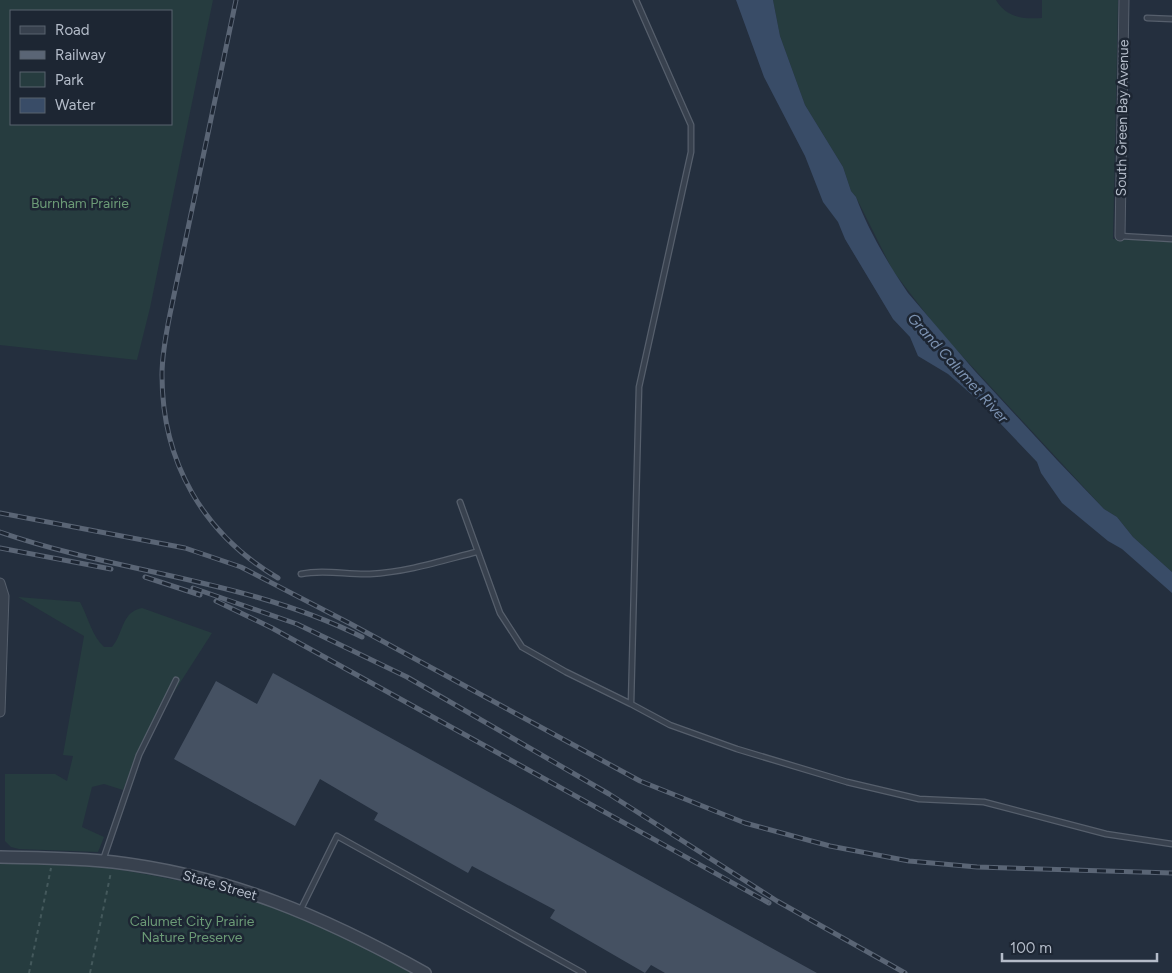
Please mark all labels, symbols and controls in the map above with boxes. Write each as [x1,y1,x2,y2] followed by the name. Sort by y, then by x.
[10,10,172,125] legend
[55,21,90,39] text: Road
[1113,39,1132,197] street label: South Green Bay Avenue
[55,46,106,64] text: Railway
[55,71,84,89] text: Park
[55,96,95,114] text: Water
[31,195,129,212] park label: Burnham Prairie
[904,309,1013,427] water label: Grand Calumet River
[181,867,259,904] street label: State Street
[130,913,255,946] park label: Calumet City Prairie Nature Preserve
[1002,930,1157,962] scale bar
[1010,939,1052,957] text: 100 m

